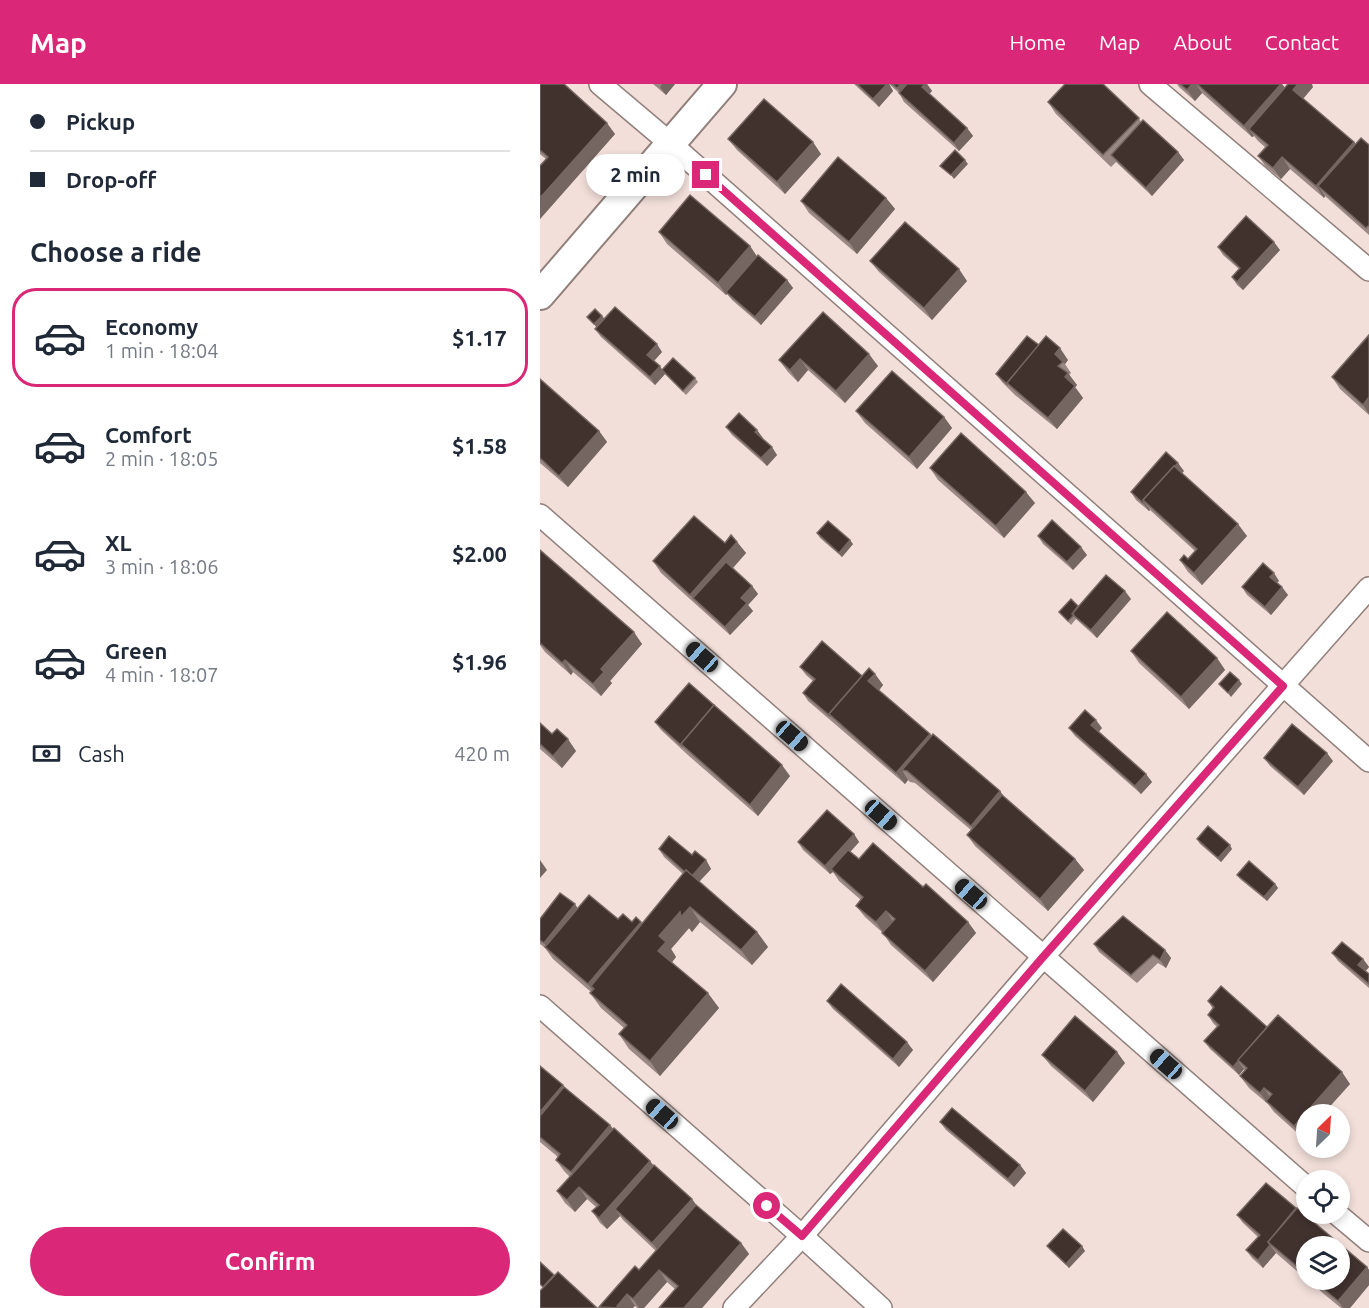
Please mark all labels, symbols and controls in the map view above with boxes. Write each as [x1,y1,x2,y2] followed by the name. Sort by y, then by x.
[30,27,87,58] text: Map
[1009,30,1066,54] text: Home
[1099,30,1140,54] text: Map
[1173,30,1232,54] text: About
[1265,30,1339,54] text: Contact
[66,109,135,134] text: Pickup
[586,154,685,196] callout: 2 min
[692,161,719,188] route end
[610,163,661,186] text: 2 min
[66,167,156,192] text: Drop-off
[30,237,202,267] text: Choose a ride
[33,311,87,365] icon: car
[105,314,198,339] text: Economy
[452,325,507,350] text: $1.17
[105,339,219,362] text: 1 min · 18:04
[33,419,87,473] icon: car
[105,422,192,447] text: Comfort
[452,433,507,458] text: $1.58
[105,447,219,470] text: 2 min · 18:05
[33,527,87,581] icon: car
[105,530,132,555] text: XL
[452,541,507,566] text: $2.00
[105,555,219,578] text: 3 min · 18:06
[33,635,87,689] icon: car
[105,638,167,663] text: Green
[683,638,721,676] car
[452,649,507,674] text: $1.96
[105,663,219,686] text: 4 min · 18:07
[773,717,811,755] car
[30,737,63,770] icon: cash
[78,741,125,766] text: Cash
[454,742,510,765] text: 420 m
[862,796,900,834] car
[952,875,990,913] car
[1147,1045,1185,1083] car
[643,1095,681,1133] car
[1296,1104,1350,1158] north arrow
[1296,1104,1350,1290] map controls
[1296,1170,1350,1224] button: locate
[753,1192,780,1219] route start
[30,1227,510,1296] button: Confirm
[1296,1236,1350,1290] button: layers

